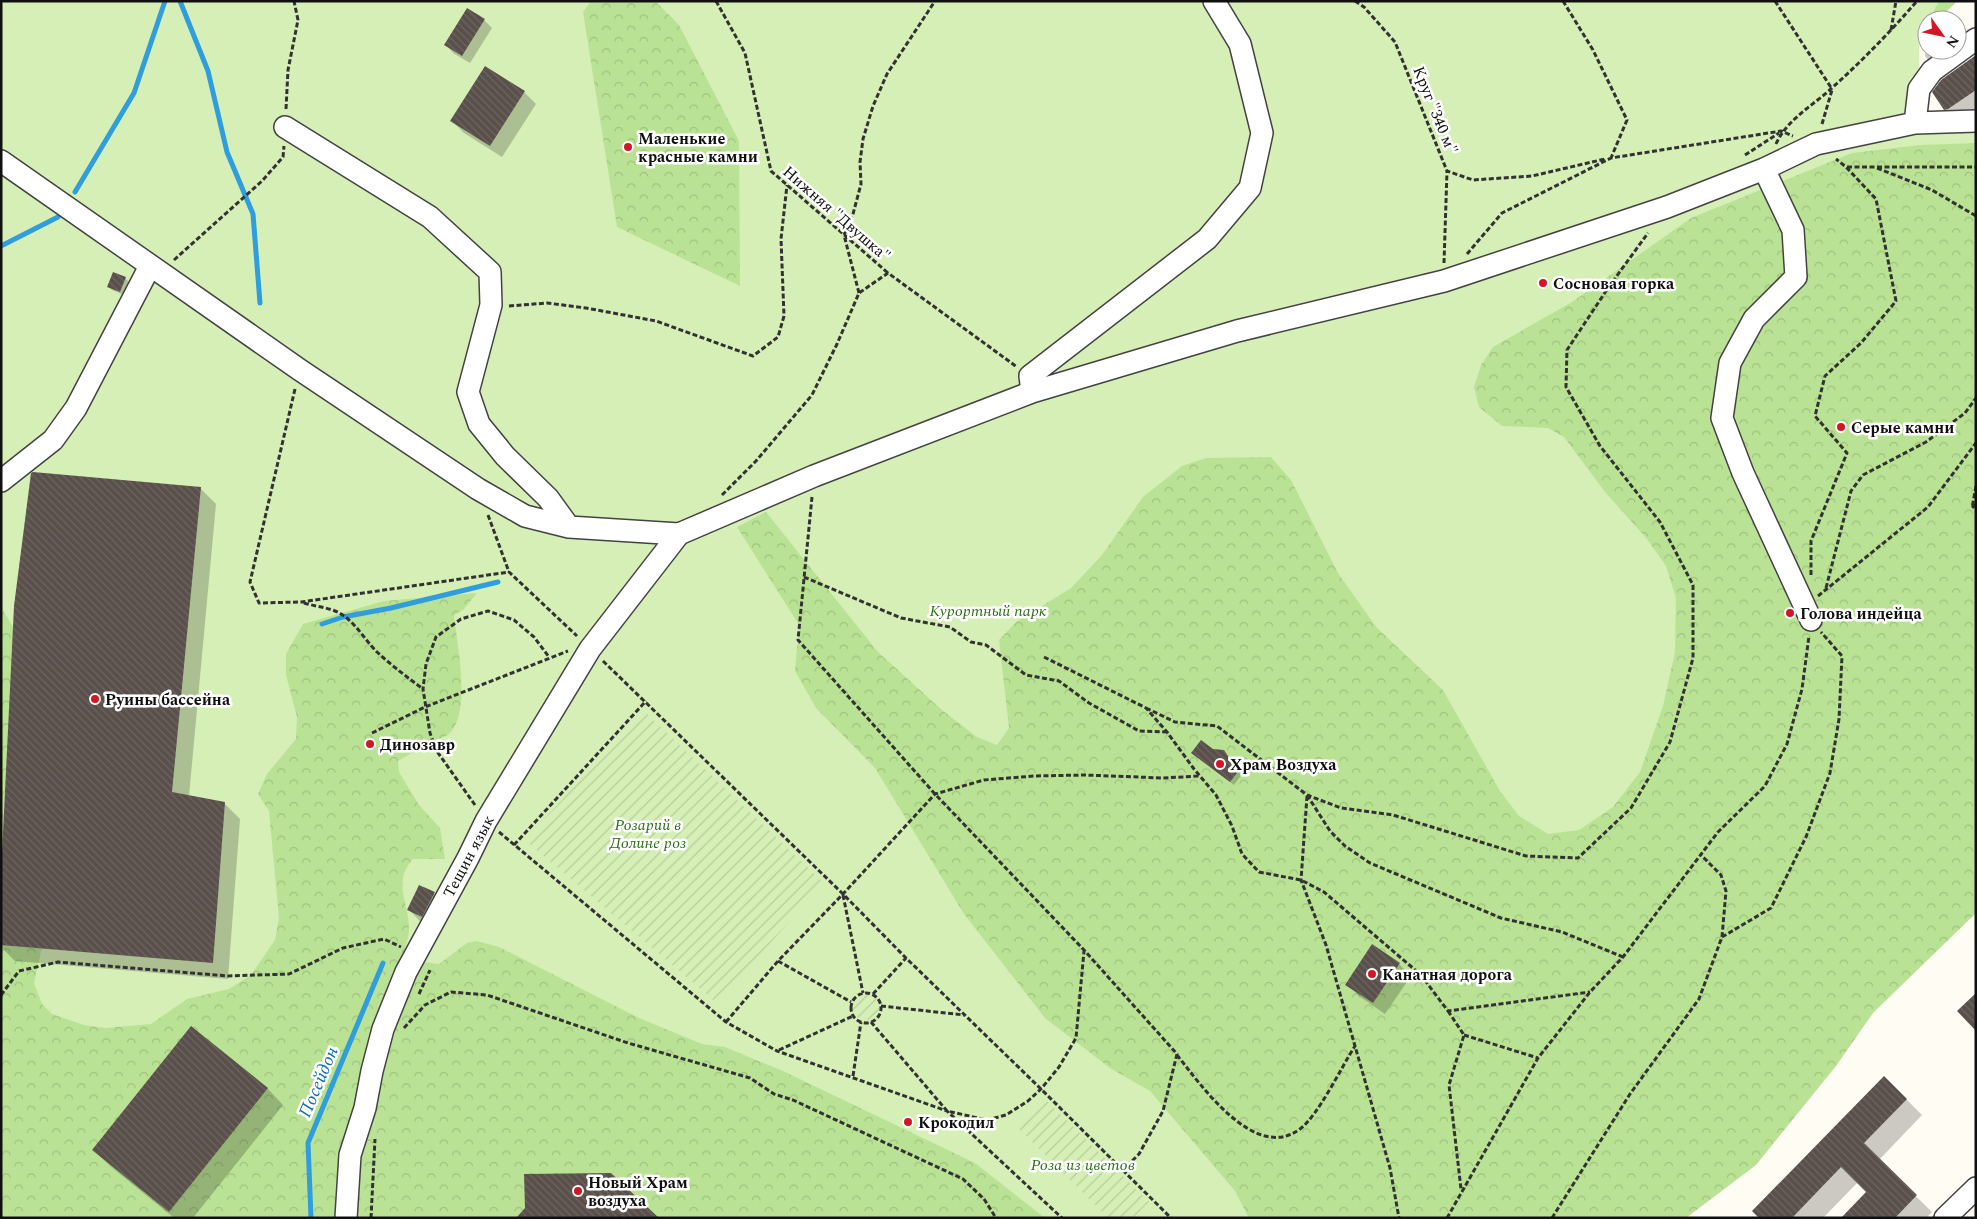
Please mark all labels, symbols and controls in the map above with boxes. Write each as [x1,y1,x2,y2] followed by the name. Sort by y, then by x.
[1917,10,1967,60] north arrow
[1941,31,1964,52] text: N
[1406,63,1464,158] street label: Круг "340 м"
[638,127,758,169] place label: Маленькие красные камни
[622,141,634,153] marker: Маленькие красные камни
[777,160,896,267] street label: Нижняя "Двушка"
[1553,272,1675,296] place label: Сосновая горка
[1537,277,1549,289] marker: Сосновая горка
[1851,416,1955,440] place label: Серые камни
[1835,421,1847,433] marker: Серые камни
[930,599,1047,623] park label: Курортный парк
[1800,602,1922,626] place label: Голова индейца
[1784,607,1796,619] marker: Голова индейца
[105,688,231,712] place label: Руины бассейна
[89,693,101,705] marker: Руины бассейна
[380,733,455,757] place label: Динозавр
[364,738,376,750] marker: Динозавр
[1230,753,1337,777] place label: Храм Воздуха
[1214,758,1226,770] marker: Храм Воздуха
[437,811,501,902] street label: Тещин язык
[609,813,687,855] park label: Розарий в Долине роз
[1382,963,1513,987] place label: Канатная дорога
[1366,968,1378,980] marker: Канатная дорога
[291,1042,346,1122] water label: Посейдон
[918,1111,994,1135] place label: Крокодил
[902,1116,914,1128] marker: Крокодил
[1031,1153,1135,1177] park label: Роза из цветов
[588,1171,688,1213] place label: Новый Храм воздуха
[572,1185,584,1197] marker: Новый Храм воздуха

